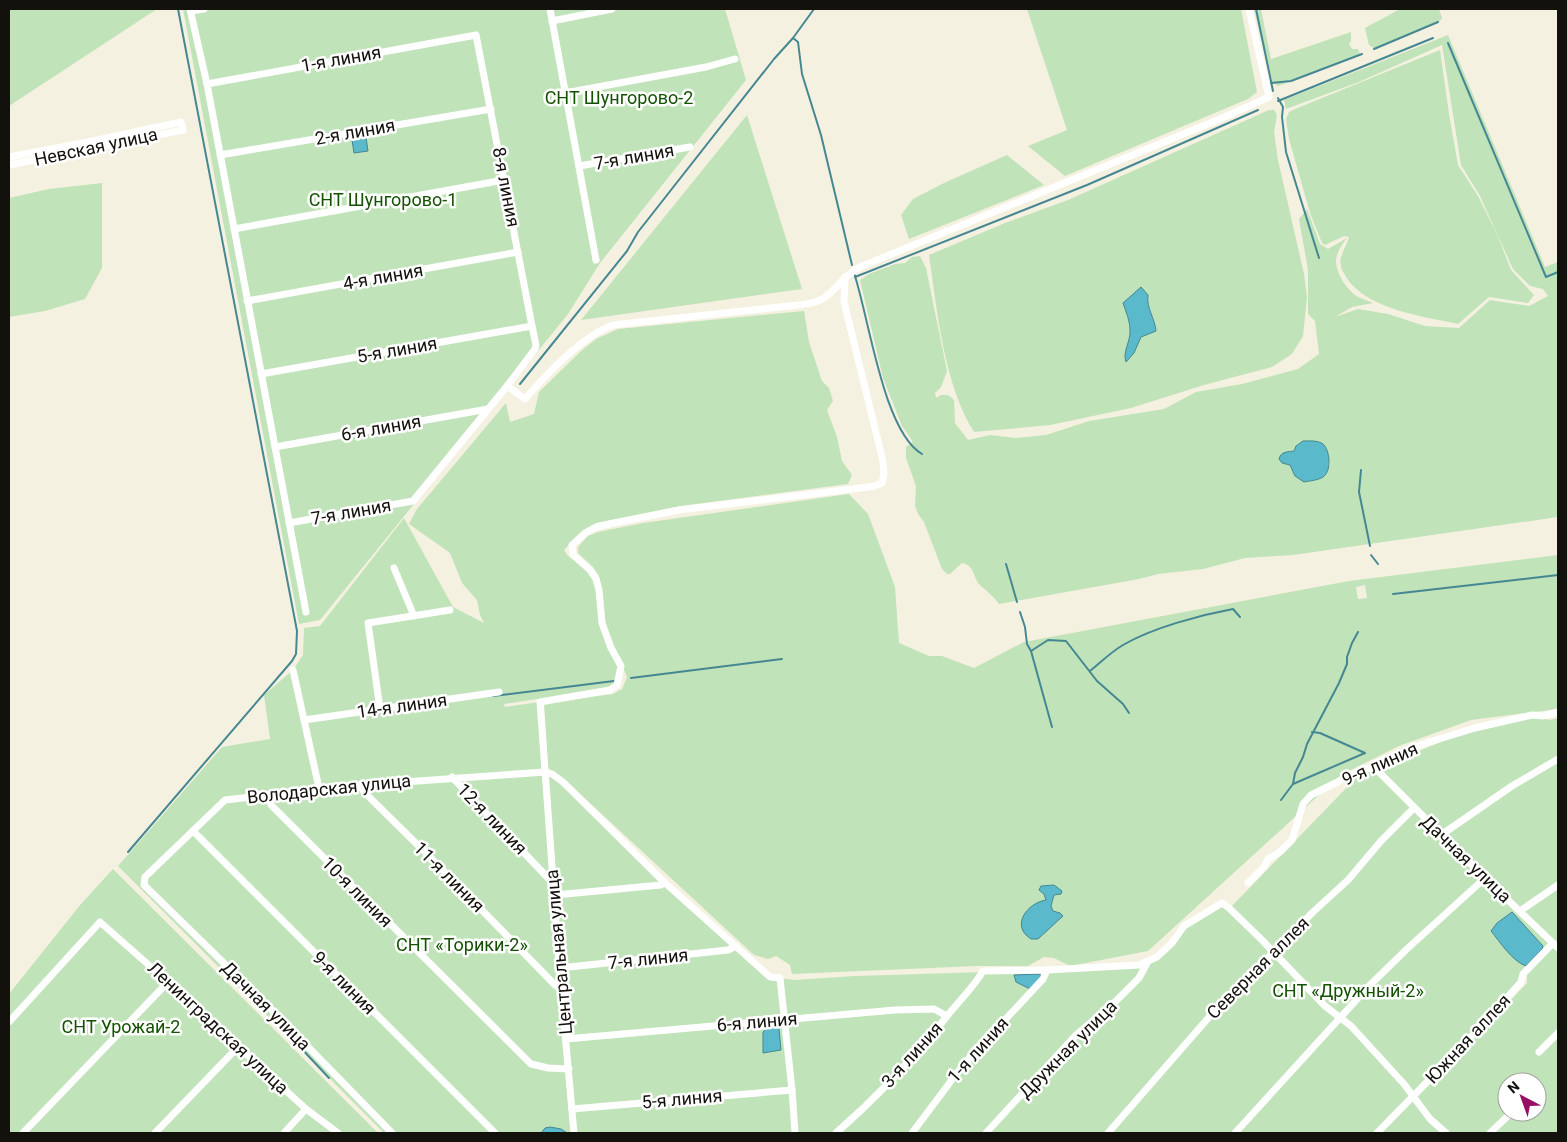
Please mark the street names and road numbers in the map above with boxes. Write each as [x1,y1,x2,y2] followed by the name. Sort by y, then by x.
[299,41,383,76] street label: 1-я линия
[313,114,397,149] street label: 2-я линия
[32,123,159,170] street label: Невская улица
[592,139,676,174] street label: 7-я линия
[488,145,525,229] street label: 8-я линия
[341,259,425,294] street label: 4-я линия
[355,332,439,367] street label: 5-я линия
[339,410,423,445] street label: 6-я линия
[309,494,393,529] street label: 7-я линия
[355,689,448,722] street label: 14-я линия
[1339,738,1421,790] street label: 9-я линия
[246,769,412,808] street label: Володарская улица
[453,779,532,859] street label: 12-я линия
[1417,810,1516,907] street label: Дачная улица
[410,837,489,916] street label: 11-я линия
[318,852,397,931] street label: 10-я линия
[541,869,576,1036] street label: Центральная улица
[1202,912,1313,1023] street label: Северная аллея
[607,944,689,973] street label: 7-я линия
[308,947,380,1019] street label: 9-я линия
[144,957,293,1098] street label: Ленинградская улица
[218,957,315,1054] street label: Дачная улица
[1421,990,1514,1088] street label: Южная аллея
[1014,995,1121,1102] street label: Дружная улица
[716,1008,798,1035] street label: 6-я линия
[943,1013,1012,1087] street label: 1-я линия
[877,1018,946,1092] street label: 3-я линия
[641,1085,723,1112] street label: 5-я линия

